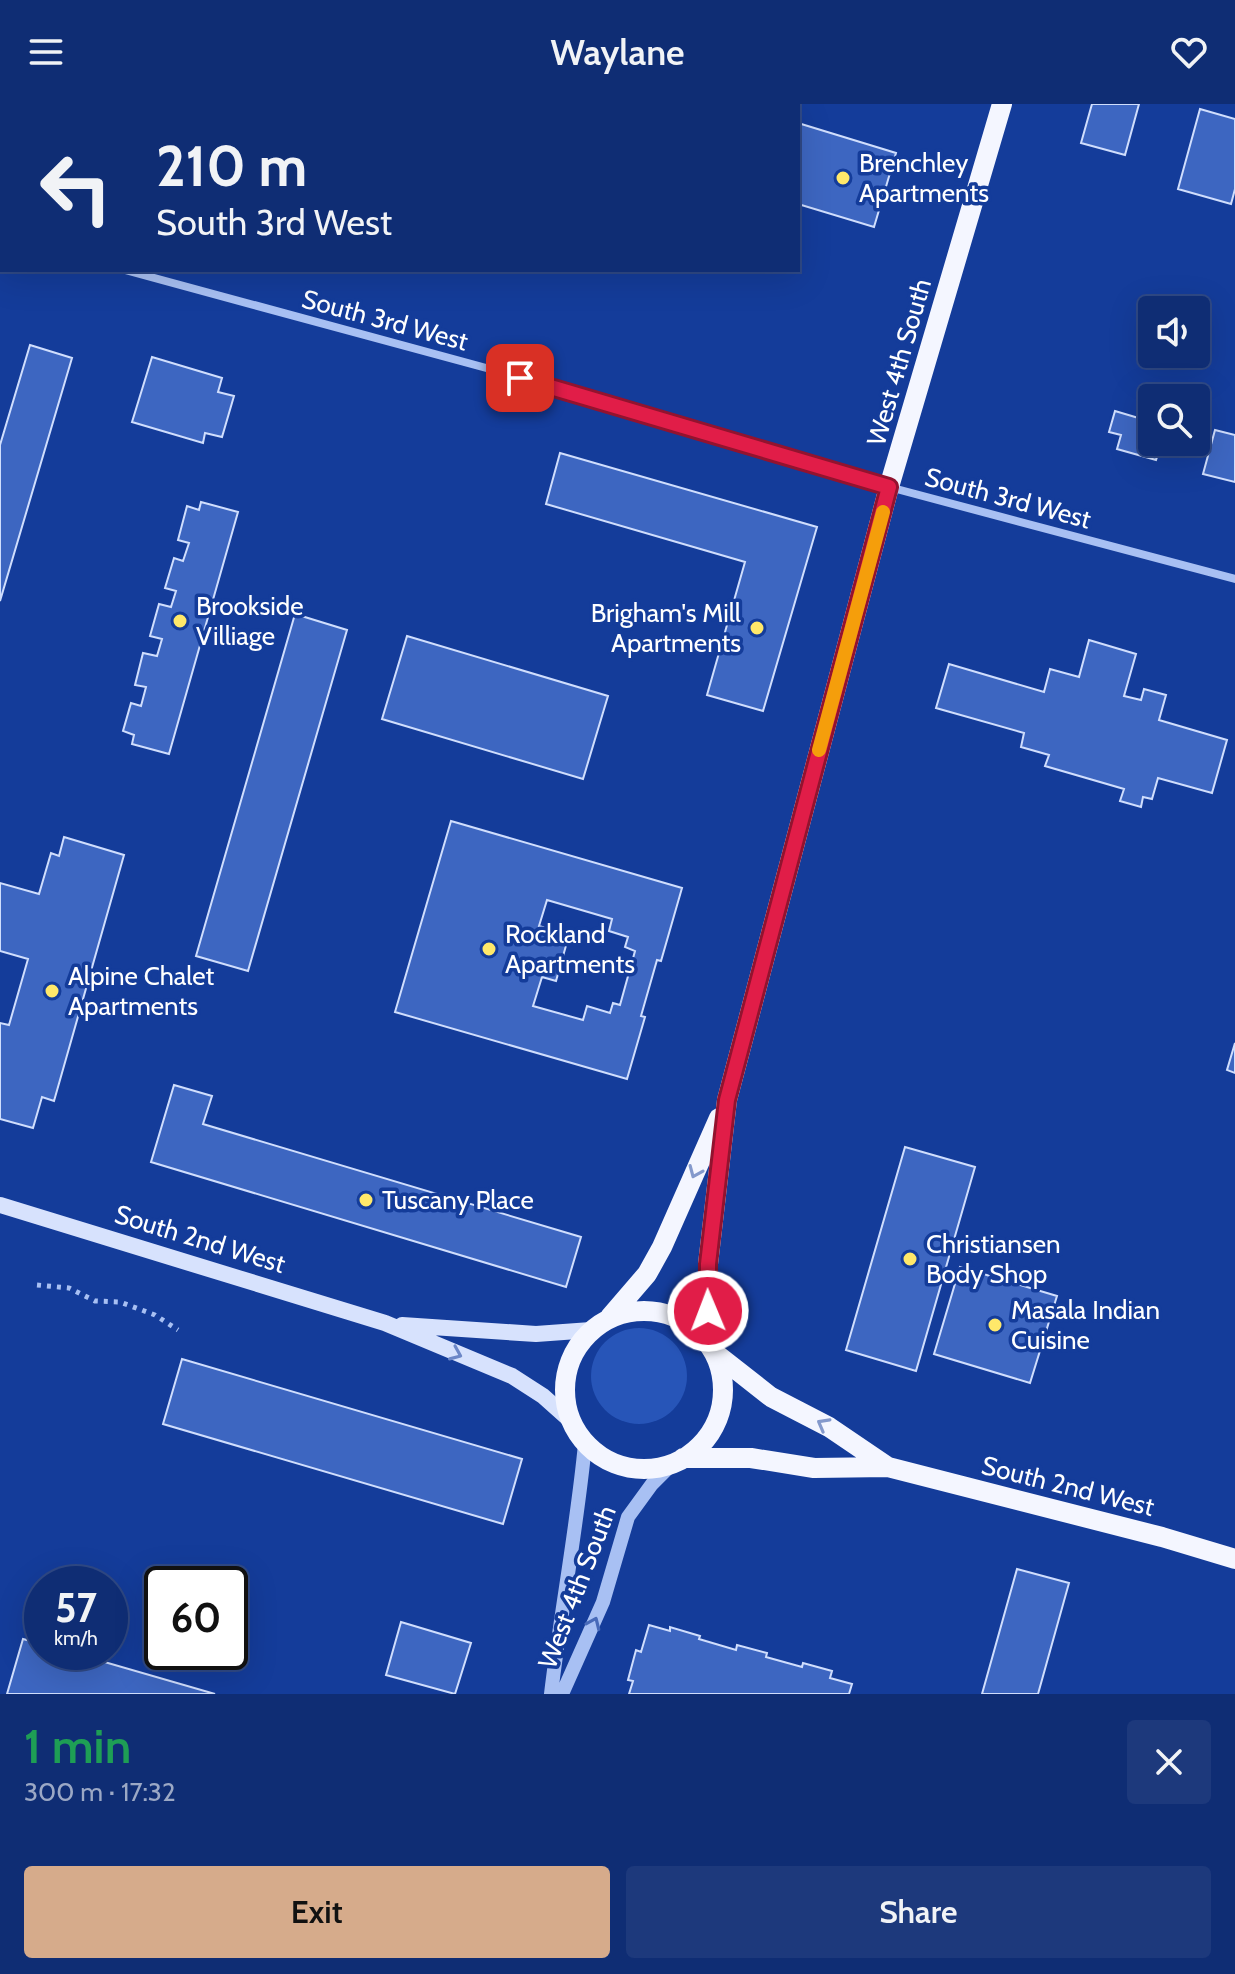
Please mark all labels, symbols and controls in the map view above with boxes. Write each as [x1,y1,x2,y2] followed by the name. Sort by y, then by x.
[24,30,68,74] icon: menu
[550,30,685,74] text: Waylane
[1167,30,1211,74] icon: heart
[156,132,307,200] text: 210 m
[24,136,128,240] icon: left
[859,147,989,209] place label: Brenchley Apartments
[834,169,852,187] marker: Brenchley Apartments
[156,200,392,244] text: South 3rd West
[860,275,938,449] street label: West 4th South
[299,282,472,358] street label: South 3rd West
[1138,296,1210,456] map controls
[1138,296,1210,368] button: sound
[486,344,554,412] pin
[498,356,542,400] icon: arrive
[1138,384,1210,456] button: search
[922,460,1095,536] street label: South 3rd West
[196,590,304,652] place label: Brookside Villiage
[591,597,741,659] place label: Brigham's Mill Apartments
[171,612,189,630] marker: Brookside Villiage
[748,619,766,637] marker: Brigham's Mill Apartments
[505,918,635,980] place label: Rockland Apartments
[480,940,498,958] marker: Rockland Apartments
[68,960,215,1022] place label: Alpine Chalet Apartments
[43,982,61,1000] marker: Alpine Chalet Apartments
[689,1163,705,1178] one-way arrow
[382,1184,534,1216] place label: Tuscany Place
[357,1191,375,1209] marker: Tuscany Place
[111,1198,289,1280] street label: South 2nd West
[926,1228,1061,1290] place label: Christiansen Body Shop
[901,1250,919,1268] marker: Christiansen Body Shop
[666,1269,750,1353] position arrow
[1011,1294,1160,1356] place label: Masala Indian Cuisine
[986,1316,1004,1334] marker: Masala Indian Cuisine
[448,1344,462,1360] one-way arrow
[817,1419,831,1434] one-way arrow
[978,1449,1158,1523] street label: South 2nd West
[531,1501,623,1673] street label: West 4th South
[144,1566,248,1670] speed limit sign: 60
[55,1583,97,1632] text: 57
[584,1617,600,1631] one-way arrow
[54,1626,98,1650] text: km/h
[24,1717,131,1775] text: 1 min
[1127,1720,1211,1804] button: close
[24,1776,176,1808] text: 300 m · 17:32
[24,1866,610,1958] button: Exit
[626,1866,1211,1958] button: Share

